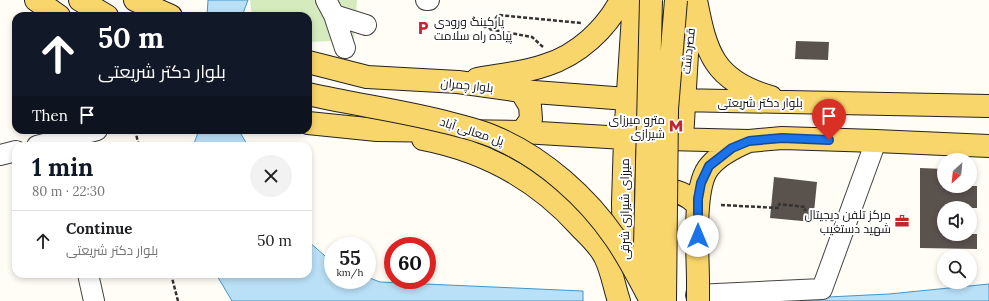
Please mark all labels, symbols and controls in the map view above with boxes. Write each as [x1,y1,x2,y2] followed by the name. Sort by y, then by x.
[434,14,513,45] place label: پارکینگ ورودی پیاده راه سلامت
[98,20,164,56] text: 50 m
[415,20,431,36] parking icon: پارکینگ ورودی پیاده راه سلامت
[678,27,698,75] street label: قصردشت
[32,28,84,80] icon: ahead
[98,60,226,83] text: بلوار دکتر شریعتی
[440,75,494,97] street label: بلوار چمران
[717,95,803,110] street label: بلوار دکتر شریعتی
[812,99,846,140] pin
[76,104,98,126] icon: arrive
[818,105,840,127] icon: arrive
[32,106,68,125] text: Then
[609,112,665,141] place label: مترو میرزای شیرازی
[437,114,507,151] street label: پل معالی آباد
[668,118,684,134] metro station icon: مترو میرزای شیرازی
[32,152,93,183] text: 1 min
[937,153,977,193] north arrow
[937,153,977,289] map controls
[250,155,292,197] button: close
[617,158,632,260] street label: میرزای شیرازی شرقی
[32,183,105,200] text: 80 m · 22:30
[937,201,977,241] button: sound
[805,207,891,236] place label: مرکز تلفن دیجیتال شهید دستغیب
[894,213,910,229] office icon: مرکز تلفن دیجیتال شهید دستغیب
[677,215,719,257] position arrow
[66,219,132,238] text: Continue
[32,230,54,252] icon: ahead
[257,231,292,250] text: 50 m
[384,237,436,289] speed limit sign: 60
[66,242,158,259] text: بلوار دکتر شریعتی
[339,245,361,270] text: 55
[937,249,977,289] button: search
[336,266,364,279] text: km/h

